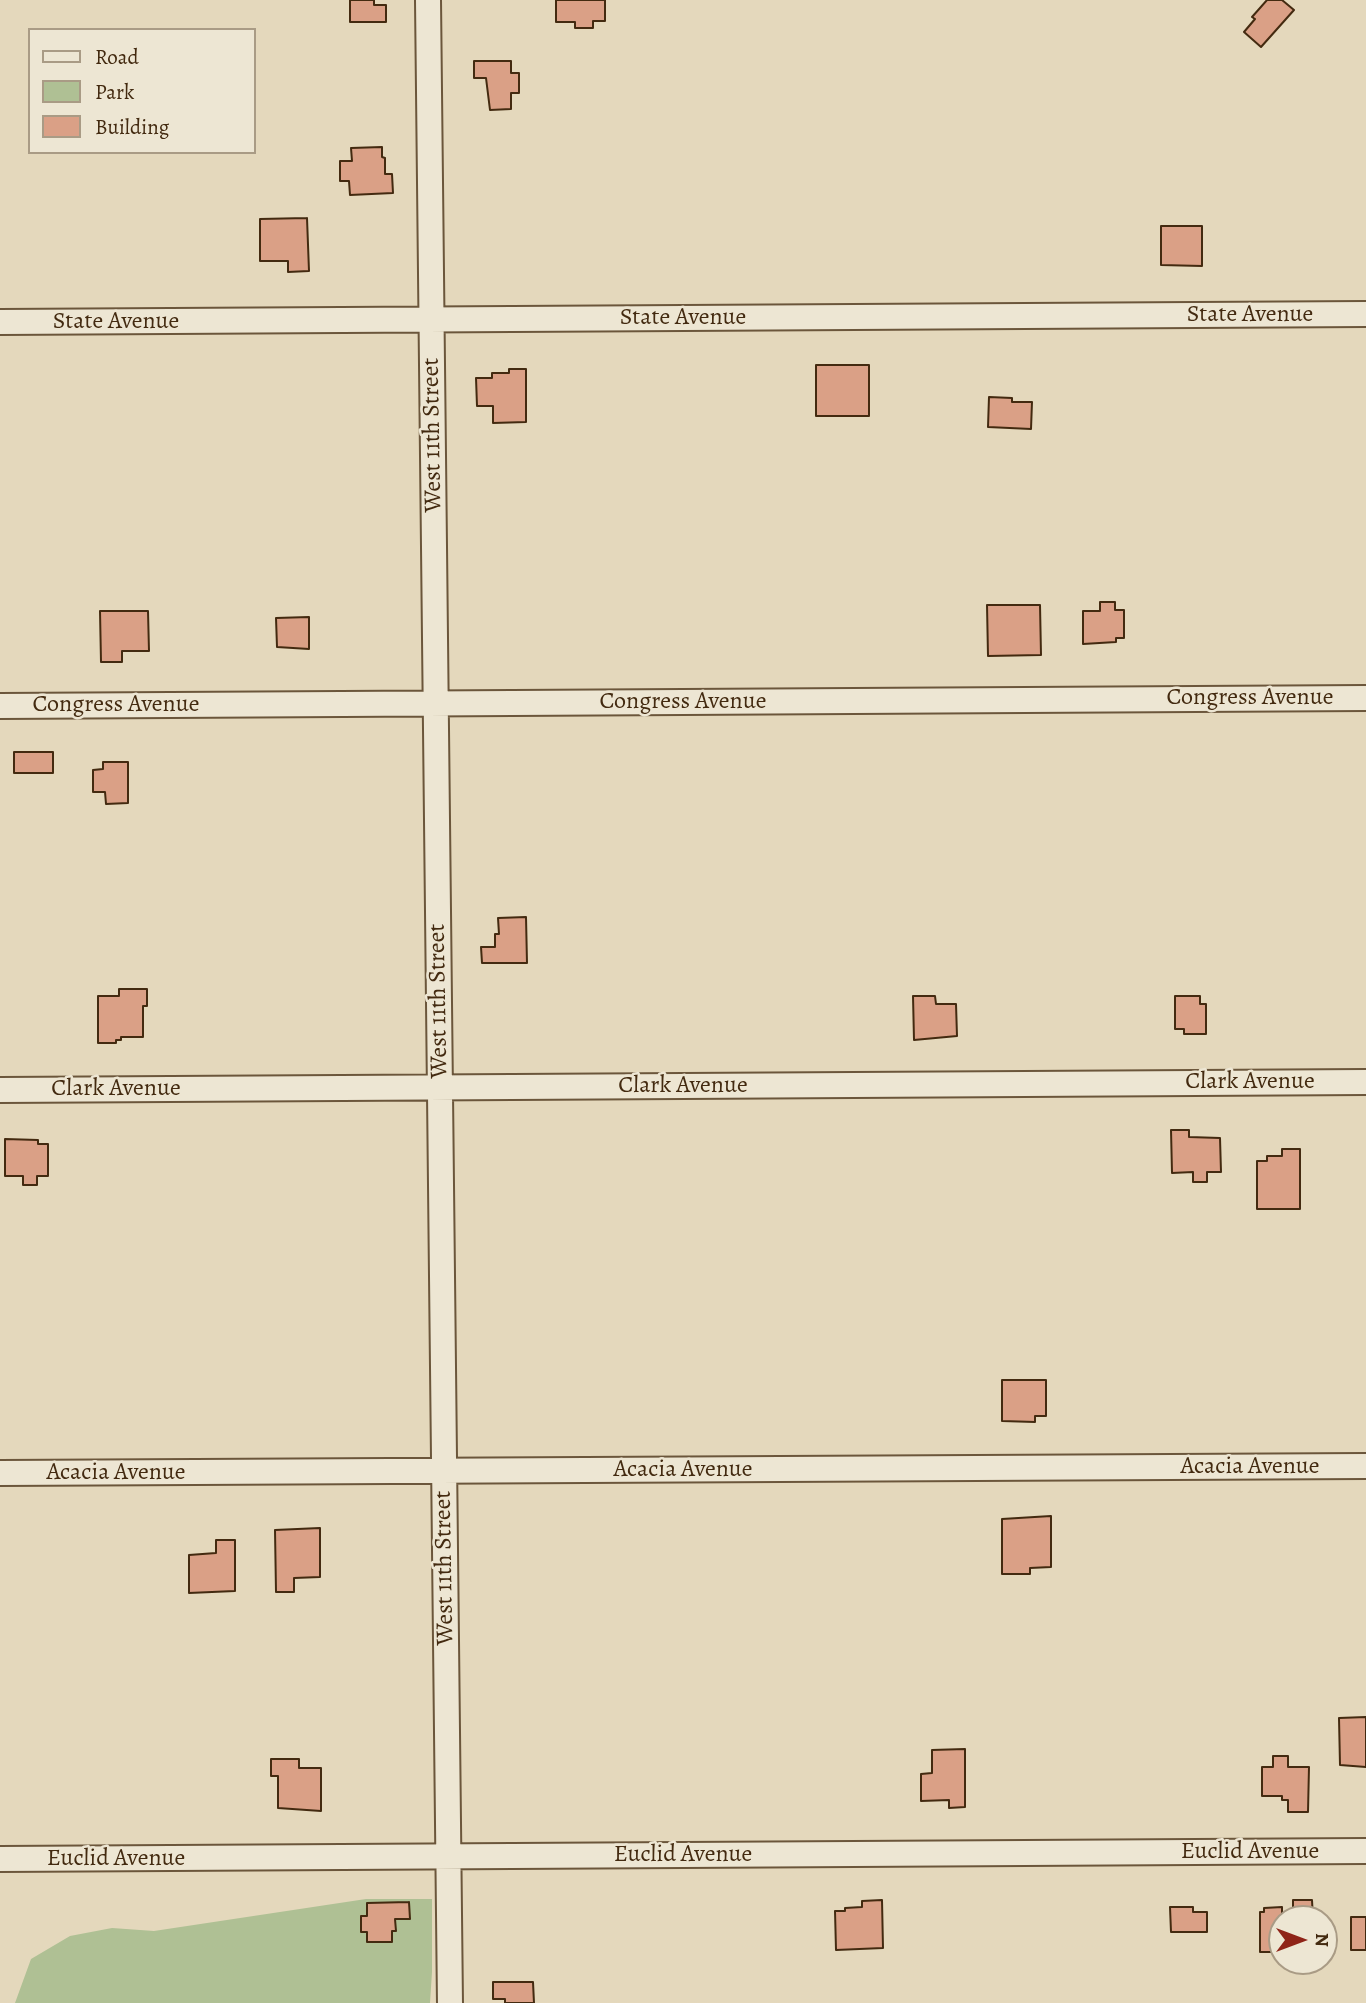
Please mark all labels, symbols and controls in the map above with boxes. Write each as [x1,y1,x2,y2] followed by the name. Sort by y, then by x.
[28,28,256,154] legend
[95,43,139,71] text: Road
[95,78,134,106] text: Park
[95,113,169,141] text: Building
[1187,301,1313,329] street label: State Avenue
[620,304,746,332] street label: State Avenue
[53,308,179,336] street label: State Avenue
[417,357,449,513] street label: West 11th Street
[1167,684,1333,712] street label: Congress Avenue
[600,688,766,716] street label: Congress Avenue
[33,691,199,719] street label: Congress Avenue
[423,923,455,1079] street label: West 11th Street
[1185,1068,1315,1096] street label: Clark Avenue
[618,1072,748,1100] street label: Clark Avenue
[51,1075,181,1103] street label: Clark Avenue
[1180,1453,1320,1481] street label: Acacia Avenue
[613,1456,753,1484] street label: Acacia Avenue
[46,1459,186,1487] street label: Acacia Avenue
[429,1490,461,1646] street label: West 11th Street
[1181,1838,1319,1866] street label: Euclid Avenue
[614,1841,752,1869] street label: Euclid Avenue
[47,1845,185,1873] street label: Euclid Avenue
[1268,1905,1338,1975] north arrow
[1309,1933,1335,1947] text: N

